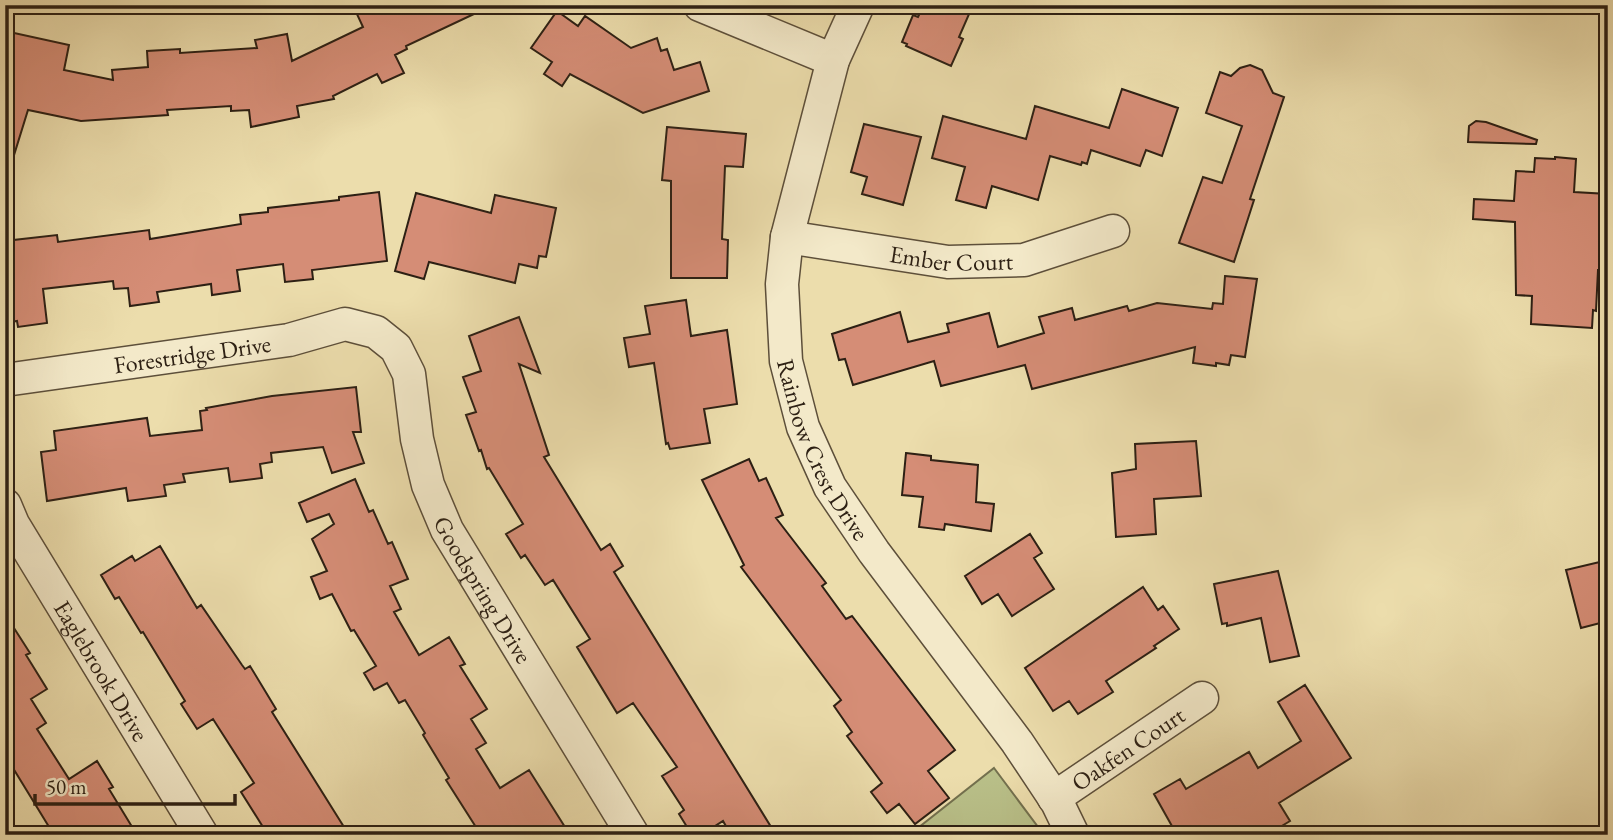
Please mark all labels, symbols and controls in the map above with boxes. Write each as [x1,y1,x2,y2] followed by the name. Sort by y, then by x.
[887,238,1014,278] street label: Ember Court
[112,327,273,380] street label: Forestridge Drive
[771,355,877,546] street label: Rainbow Crest Drive
[427,511,540,669] street label: Goodspring Drive
[47,594,157,747] street label: Eaglebrook Drive
[1065,699,1191,797] street label: Oakfen Court
[35,763,234,807] scale bar
[46,773,87,800] text: 50 m

